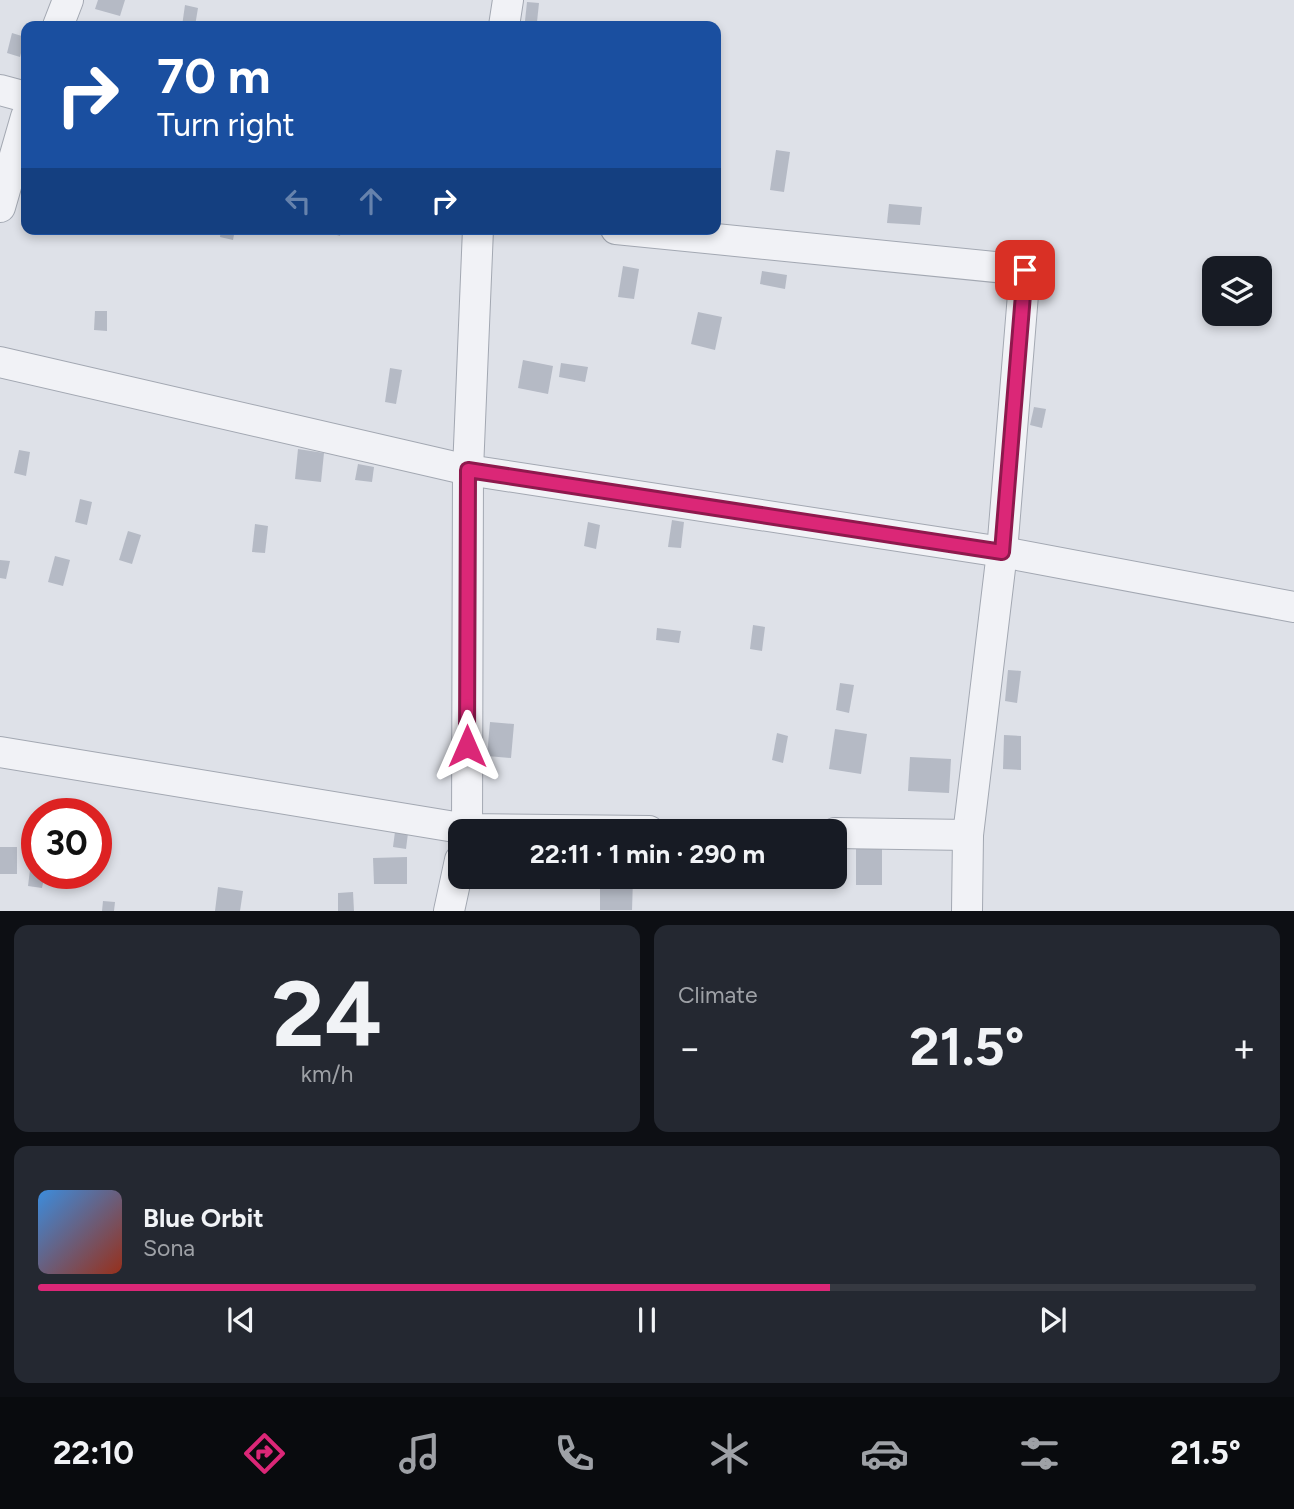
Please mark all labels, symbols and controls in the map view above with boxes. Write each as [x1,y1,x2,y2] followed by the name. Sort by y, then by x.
[157,46,270,105] text: 70 m
[42,49,133,140] icon: right
[157,106,295,144] text: Turn right
[279,182,317,220] icon: left
[352,182,390,220] icon: ahead
[425,182,463,220] icon: right
[995,240,1055,300] pin
[1006,251,1044,289] icon: arrive
[1202,256,1272,326] map controls
[1202,256,1272,326] button: layers
[430,709,504,783] position arrow
[21,798,112,889] speed limit sign: 30
[530,838,765,870] text: 22:11 · 1 min · 290 m
[272,960,382,1069] text: 24
[678,981,757,1009] text: Climate
[910,1016,1024,1078] text: 21.5°
[678,1025,702,1071] text: −
[1232,1025,1256,1071] text: +
[301,1060,353,1088] text: km/h
[143,1202,264,1234] text: Blue Orbit
[143,1234,195,1262] text: Sona
[222,1301,260,1339] icon: previous
[628,1301,666,1339] icon: pause
[1034,1301,1072,1339] icon: next
[240,1429,289,1478] icon: directions
[395,1429,444,1478] icon: music
[550,1429,599,1478] icon: phone
[705,1429,754,1478] icon: climate
[860,1429,909,1478] icon: car
[1015,1429,1064,1478] icon: filters
[53,1434,134,1472] text: 22:10
[1170,1434,1241,1472] text: 21.5°

